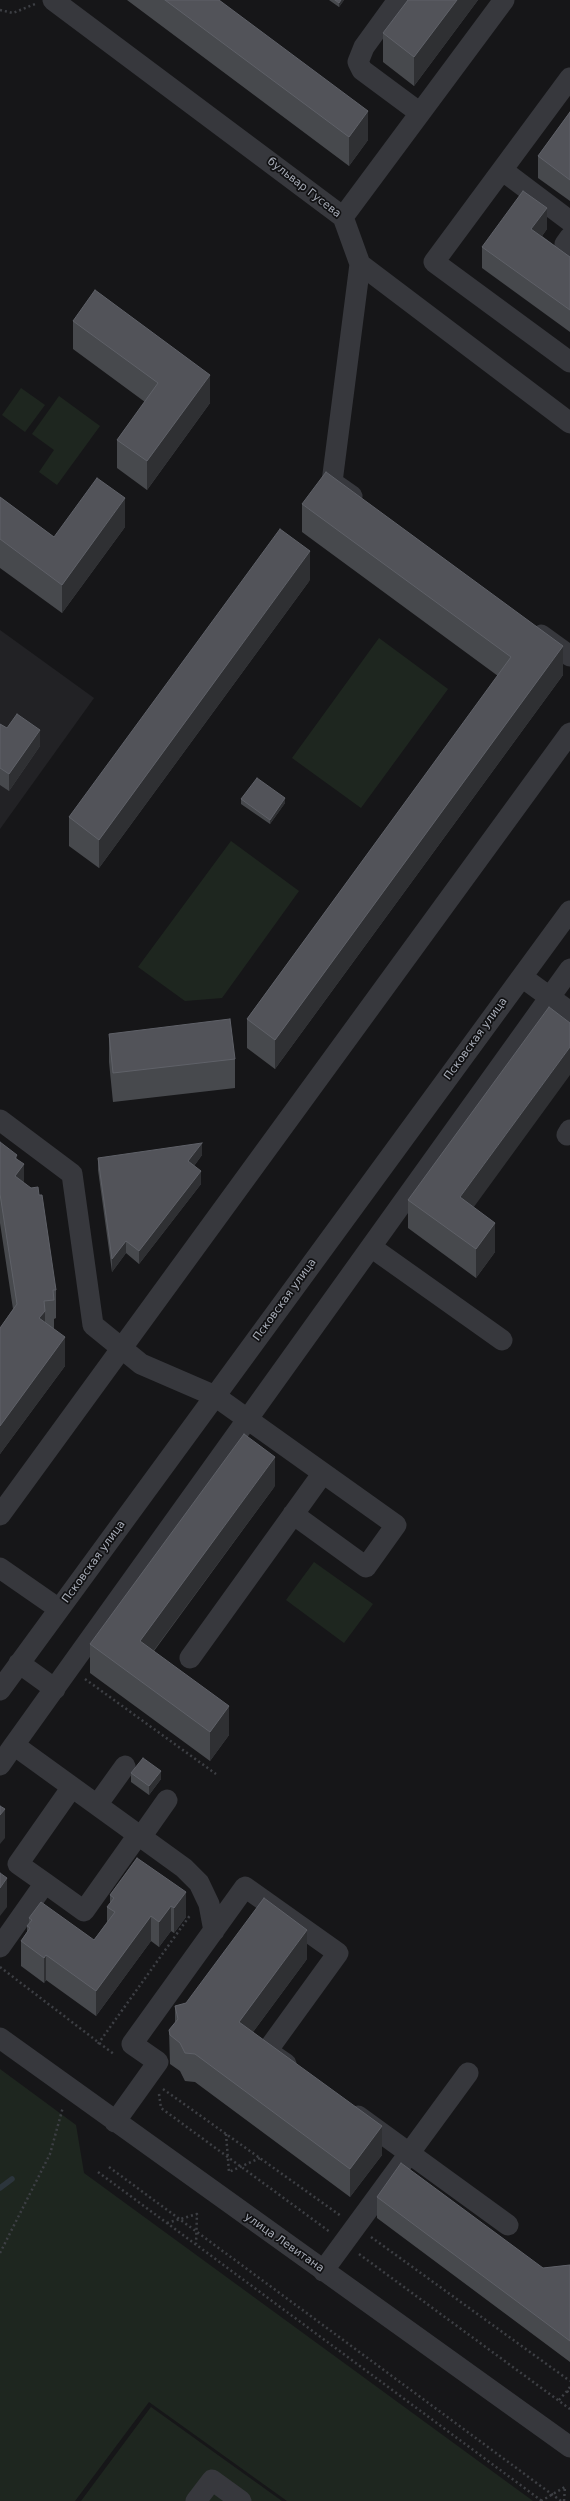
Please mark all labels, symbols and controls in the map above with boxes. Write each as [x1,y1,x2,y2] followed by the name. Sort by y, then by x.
[265,155,343,221] street label: бульвар Гусева
[442,995,510,1083] street label: Псковская улица
[251,1256,319,1344] street label: Псковская улица
[60,1518,128,1606] street label: Псковская улица
[242,2211,326,2275] street label: улица Левитана

